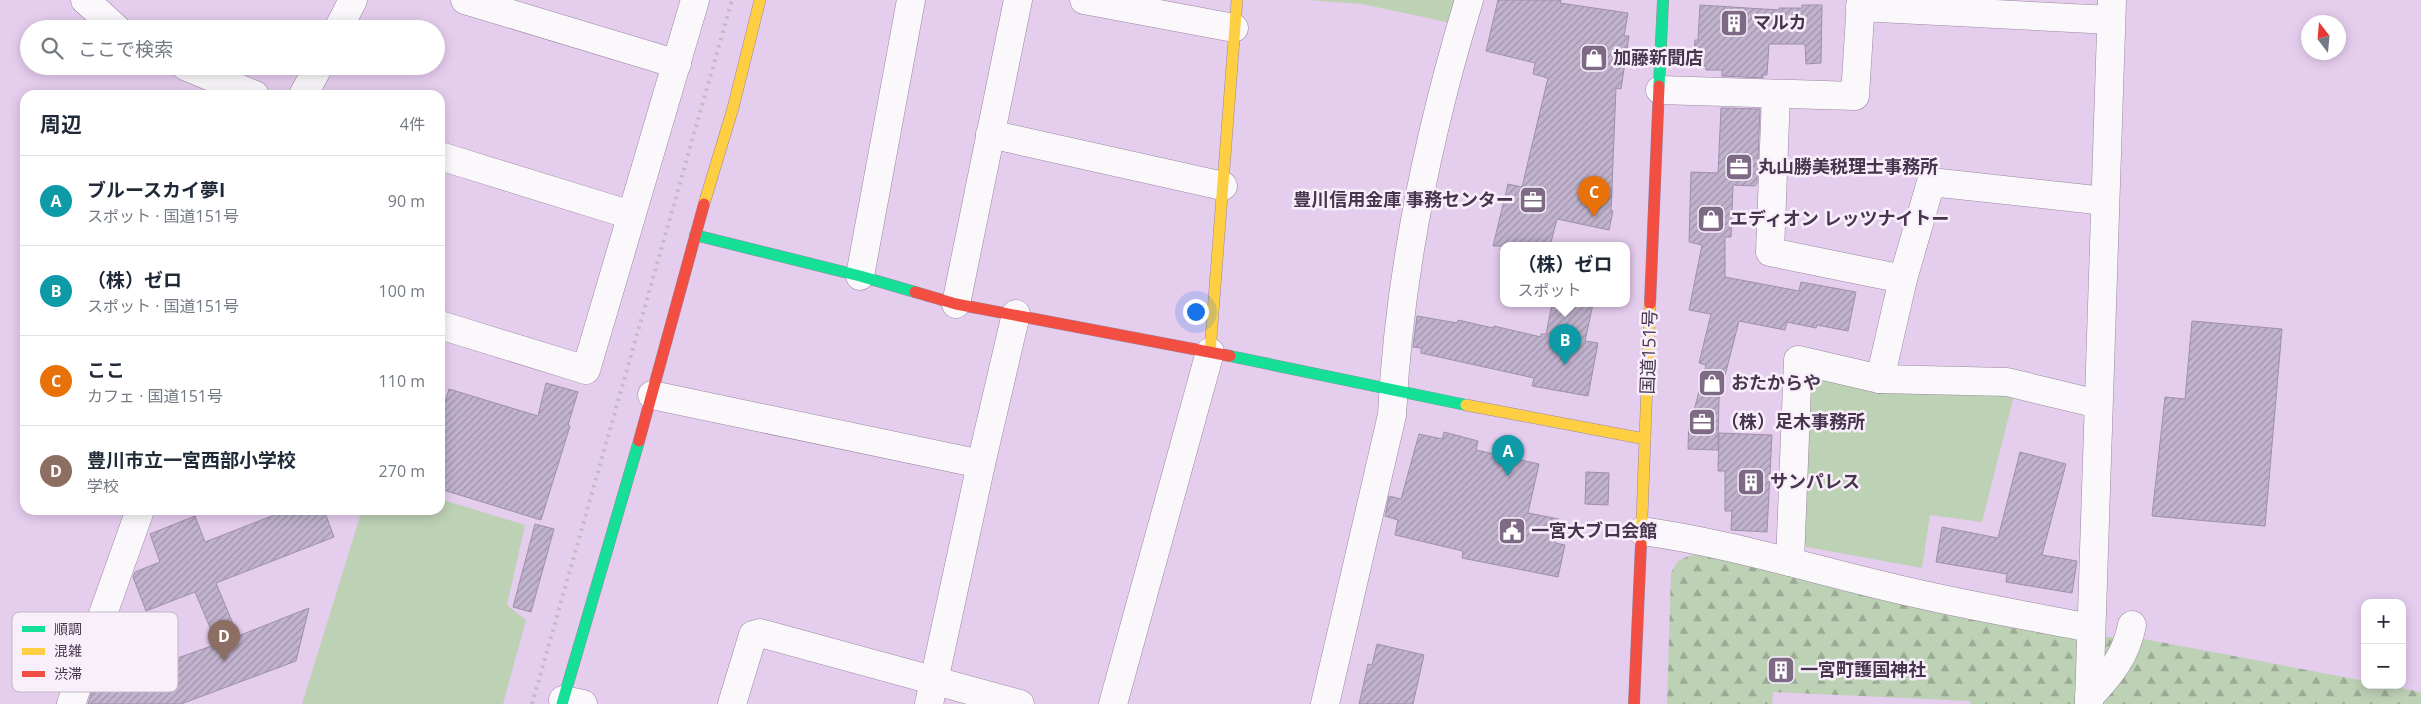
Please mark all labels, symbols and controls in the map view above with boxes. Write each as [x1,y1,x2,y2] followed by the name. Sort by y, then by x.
[1719,8,1749,38] building icon: マルカ
[1753,10,1806,34] place label: マルカ
[2301,15,2346,60] north arrow
[20,20,445,75] search box
[38,34,66,62] icon: search
[78,36,173,62] text: ここで検索
[1579,43,1609,73] shop icon: 加藤新聞店
[1613,45,1703,69] place label: 加藤新聞店
[40,110,82,138] text: 周辺
[400,113,425,135] text: 4件
[1724,152,1754,182] office icon: 丸山勝美税理士事務所
[1758,154,1938,178] place label: 丸山勝美税理士事務所
[1578,176,1610,217] pin: C
[87,177,225,203] text: ブルースカイ夢I
[1518,185,1548,215] office icon: 豊川信用金庫 事務センター
[1293,187,1514,211] place label: 豊川信用金庫 事務センター
[50,190,62,212] text: A
[388,190,425,212] text: 90 m
[1696,204,1726,234] shop icon: エディオン レッツナイトー
[87,205,239,227] text: スポット · 国道151号
[1730,206,1949,230] place label: エディオン レッツナイトー
[1500,242,1630,307] popup
[1517,251,1613,277] text: （株）ゼロ
[87,267,182,293] text: （株）ゼロ
[1517,279,1582,301] text: スポット
[51,280,61,302] text: B
[379,280,425,302] text: 100 m
[87,295,239,317] text: スポット · 国道151号
[1183,299,1209,325] your location
[1635,309,1661,395] street label: 国道151号
[1549,324,1581,365] pin: B
[87,357,125,383] text: ここ
[1697,368,1727,398] shop icon: おたからや
[51,370,61,392] text: C
[379,370,425,392] text: 110 m
[1731,370,1821,394] place label: おたからや
[87,385,223,407] text: カフェ · 国道151号
[1687,407,1717,437] office icon: （株）足木事務所
[1721,409,1865,433] place label: （株）足木事務所
[1492,435,1524,476] pin: A
[87,447,296,473] text: 豊川市立一宮西部小学校
[50,460,62,482] text: D
[379,460,425,482] text: 270 m
[1736,467,1766,497] building icon: サンパレス
[1770,469,1860,493] place label: サンパレス
[87,475,119,497] text: 学校
[1497,516,1527,546] public building icon: 一宮大ブロ会館
[1531,518,1657,542] place label: 一宮大ブロ会館
[2361,599,2406,689] map controls
[2361,599,2406,644] button: +
[12,612,178,692] legend
[54,619,82,638] text: 順調
[208,620,240,661] pin: D
[54,641,82,660] text: 混雑
[2361,644,2406,689] button: −
[1766,655,1796,685] building icon: 一宮町護国神社
[1800,657,1926,681] place label: 一宮町護国神社
[54,664,82,683] text: 渋滞

